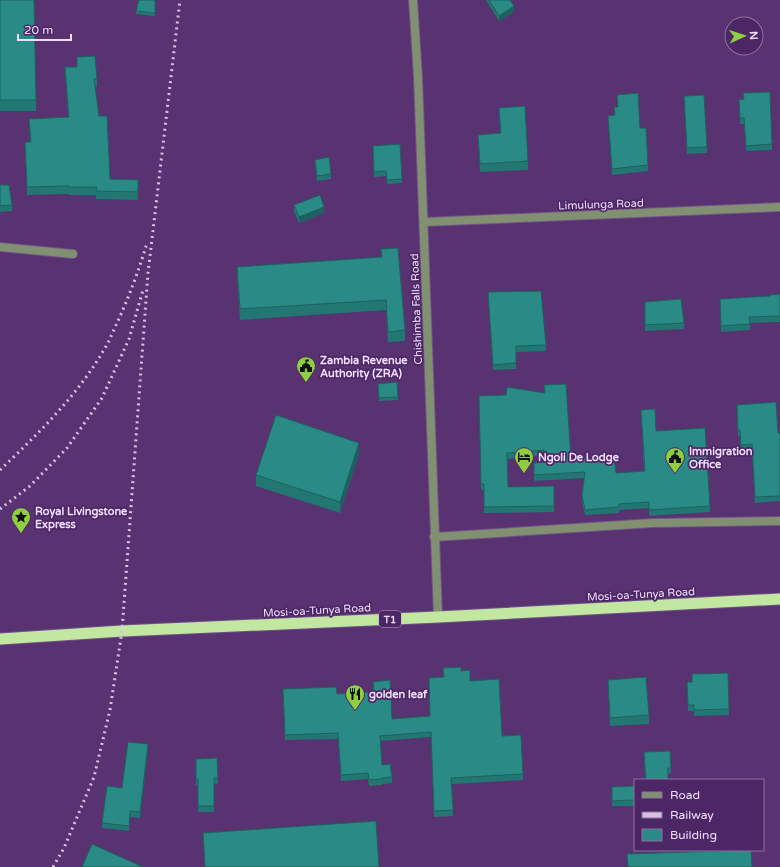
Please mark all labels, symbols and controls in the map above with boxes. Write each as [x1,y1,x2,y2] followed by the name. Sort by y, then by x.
[18,16,71,42] scale bar
[724,16,764,56] north arrow
[24,23,53,37] text: 20 m
[747,31,760,40] text: N
[558,197,644,212] street label: Limulunga Road
[408,253,425,365] street label: Chishimba Falls Road
[320,354,408,381] place label: Zambia Revenue Authority (ZRA)
[295,355,317,383] public building icon: Zambia Revenue Authority (ZRA)
[689,445,753,471] place label: Immigration Office
[513,446,535,474] hotel icon: Ngoli De Lodge
[664,446,686,474] public building icon: Immigration Office
[538,451,620,465] place label: Ngoli De Lodge
[35,505,128,532] place label: Royal Livingstone Express
[10,506,32,534] place icon: Royal Livingstone Express
[587,585,695,604] street label: Mosi-oa-Tunya Road
[263,601,371,620] street label: Mosi-oa-Tunya Road
[379,611,401,627] road number: T1
[344,683,366,711] restaurant icon: golden leaf
[369,688,428,702] place label: golden leaf
[634,779,764,851] legend
[670,788,700,802] text: Road
[670,808,714,822] text: Railway
[670,828,717,842] text: Building

